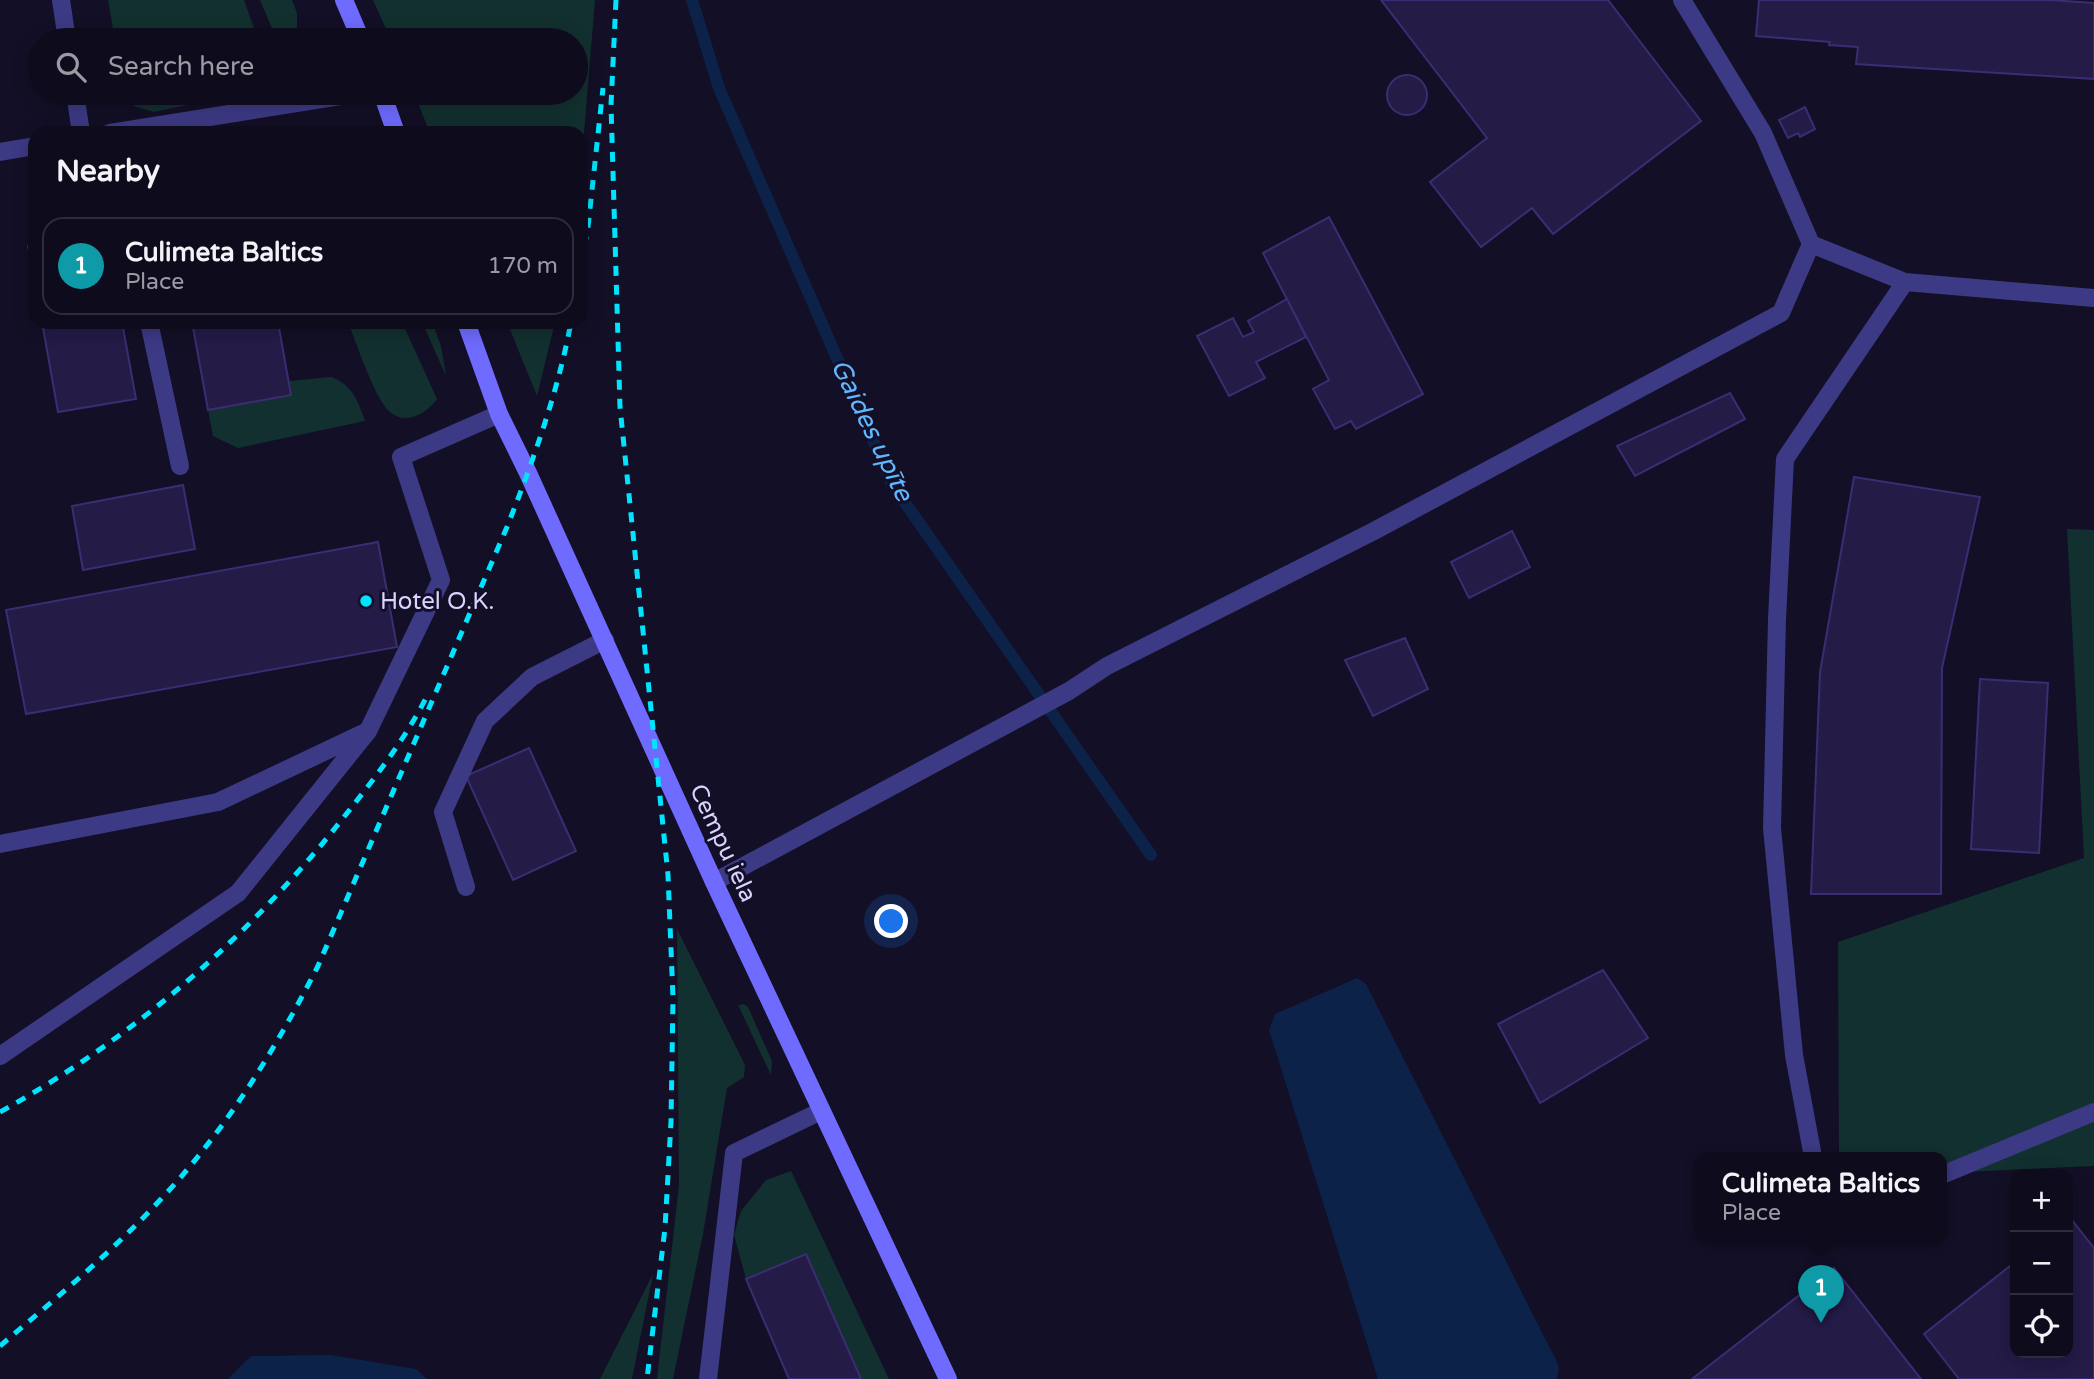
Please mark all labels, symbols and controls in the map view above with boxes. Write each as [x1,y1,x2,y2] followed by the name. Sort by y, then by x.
[28,28,588,105] search box
[52,48,90,86] icon: search
[108,51,254,82] text: Search here
[56,153,160,190] text: Nearby
[125,237,323,268] text: Culimeta Baltics
[74,252,88,280] text: 1
[488,252,558,280] text: 170 m
[125,268,184,296] text: Place
[824,354,920,507] water label: Gaides upīte
[380,587,495,616] place label: Hotel O.K.
[358,593,374,609] marker: Hotel O.K.
[683,779,763,907] street label: Cempu iela
[874,904,908,938] your location
[1695,1152,1947,1243] popup
[1722,1168,1920,1199] text: Culimeta Baltics
[2010,1169,2073,1358] map controls
[2010,1169,2073,1232] button: +
[1722,1199,1781,1227] text: Place
[2010,1232,2073,1295] button: −
[1798,1265,1844,1323] pin: 1
[2010,1295,2073,1358] button: locate

